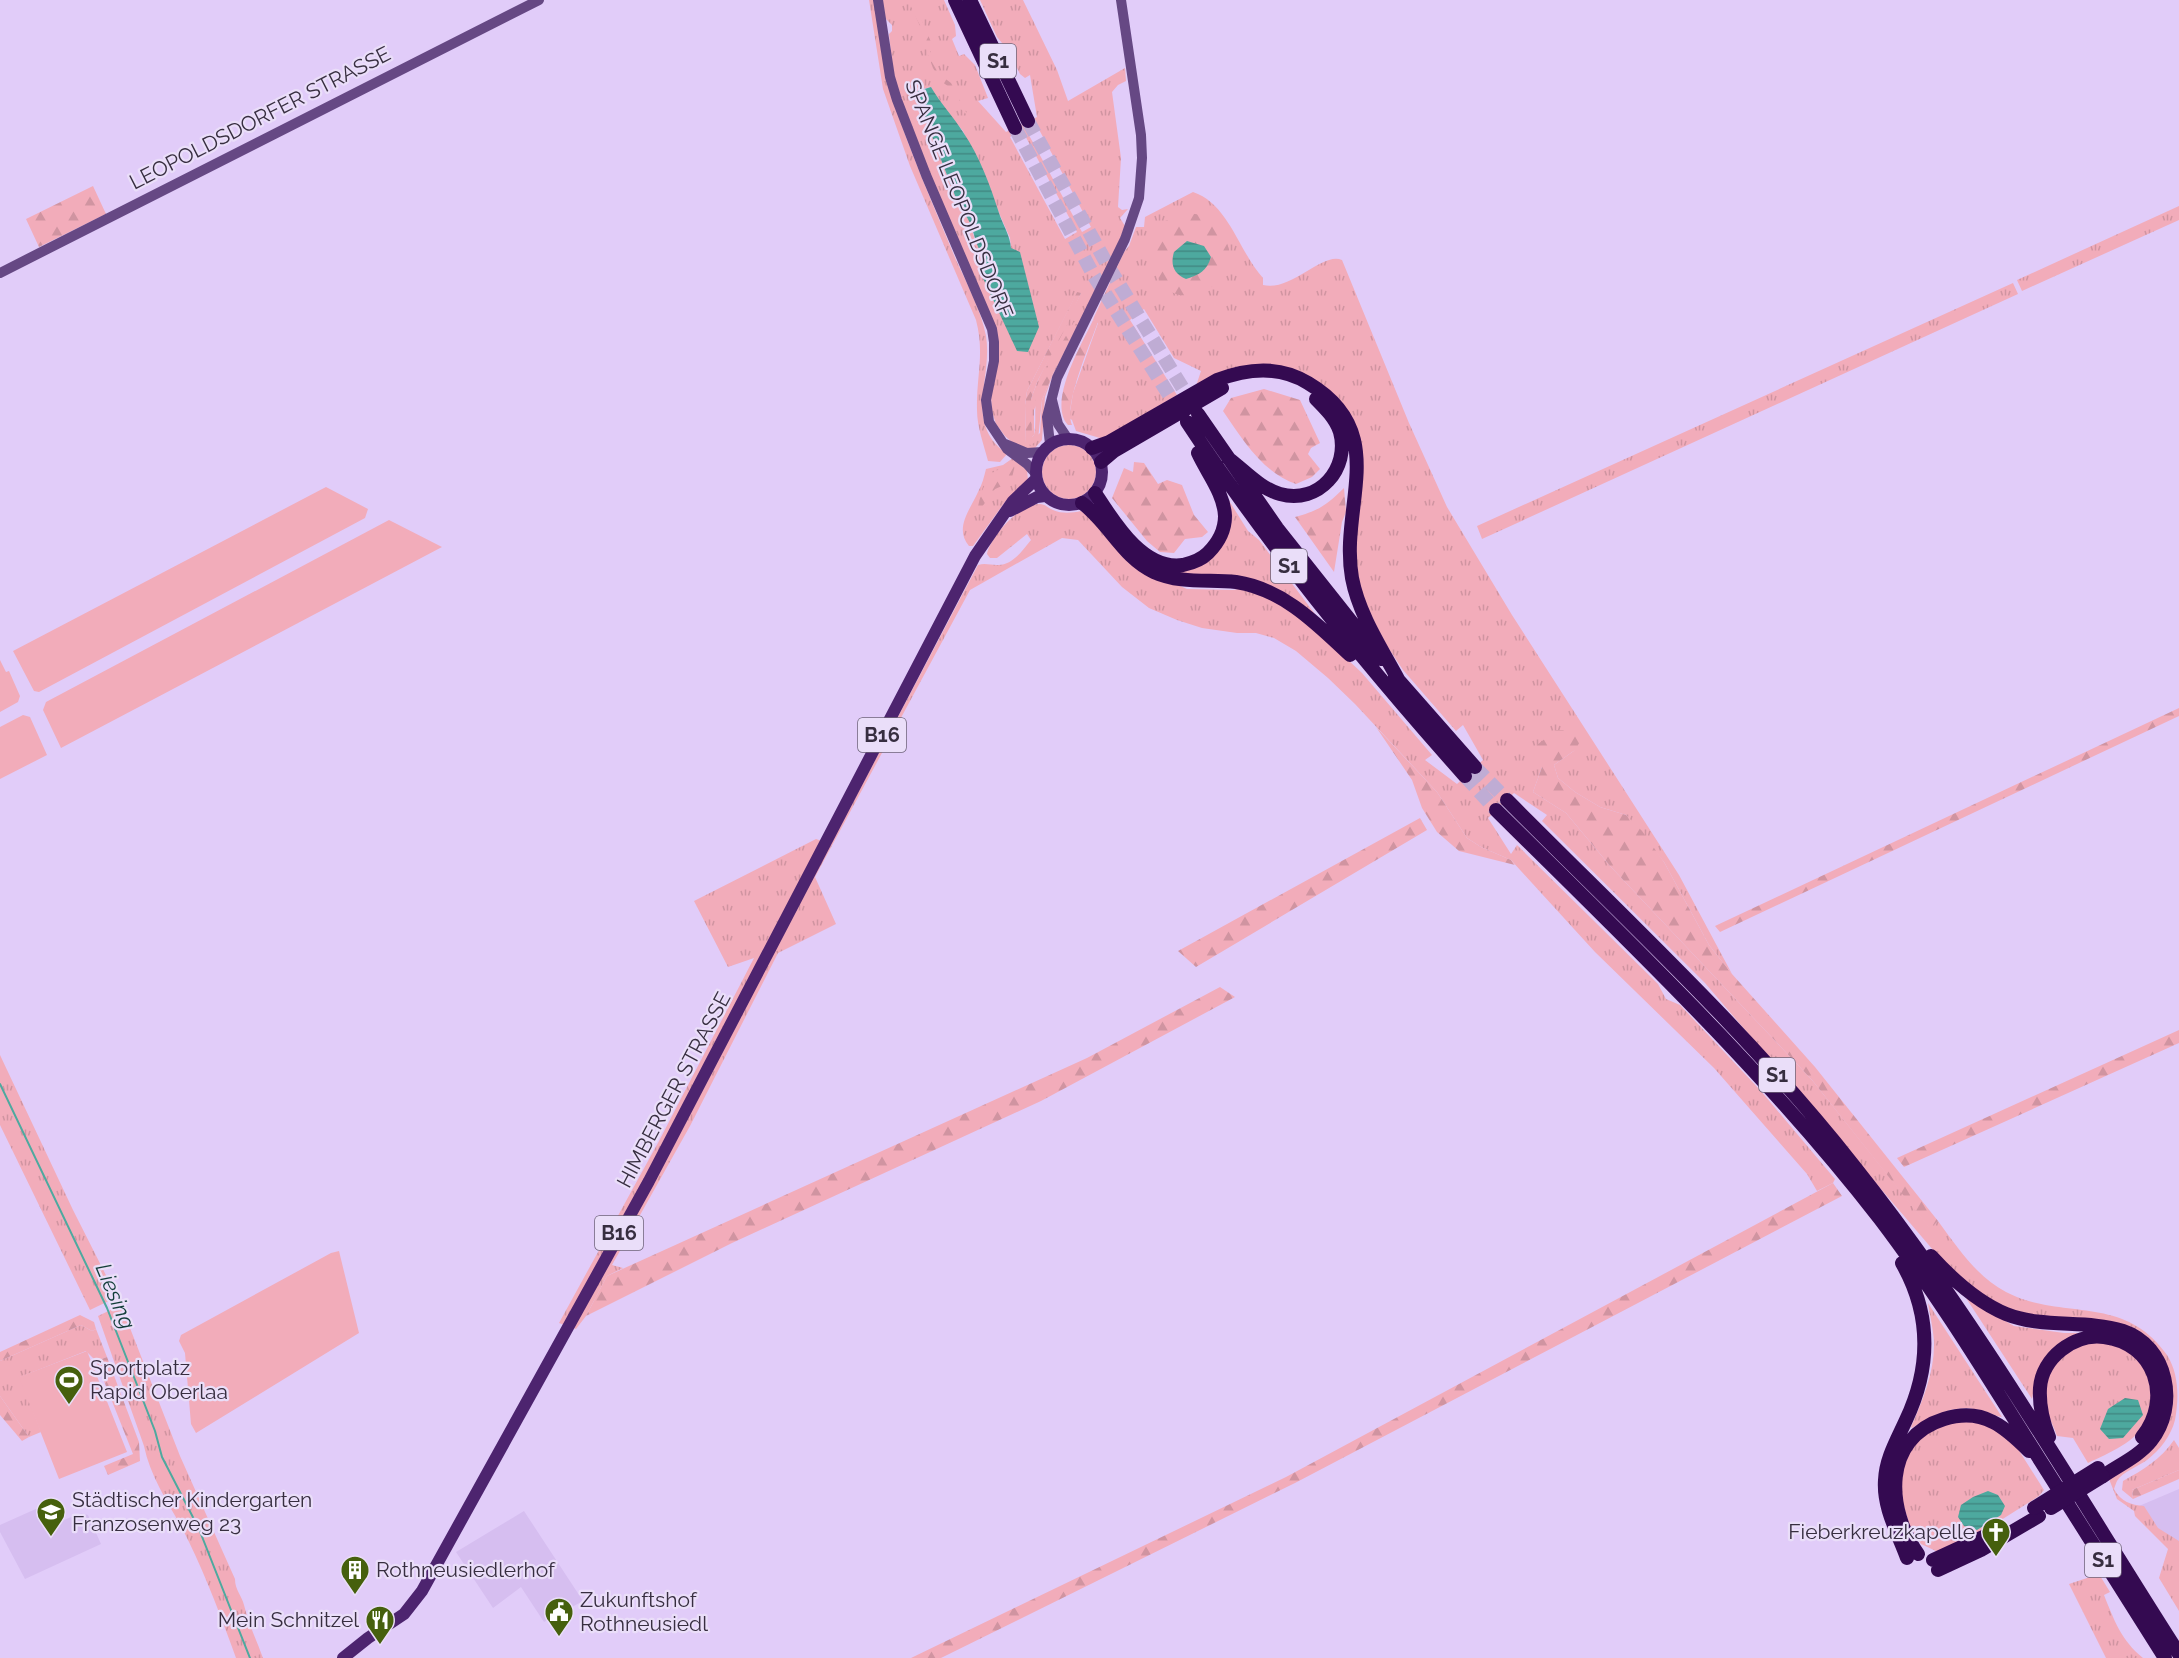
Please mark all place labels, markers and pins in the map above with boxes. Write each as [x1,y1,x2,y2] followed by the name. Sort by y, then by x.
[90,1355,228,1404] place label: Sportplatz Rapid Oberlaa
[53,1364,85,1406] sports icon: Sportplatz Rapid Oberlaa
[72,1487,312,1536] place label: Städtischer Kindergarten Franzosenweg 23
[35,1496,67,1538] school or university icon: Städtischer Kindergarten Franzosenweg 23
[1980,1516,2012,1558] church icon: Fieberkreuzkapelle
[1788,1519,1975,1544] place label: Fieberkreuzkapelle
[339,1554,371,1596] building icon: Rothneusiedlerhof
[376,1557,556,1582] place label: Rothneusiedlerhof
[580,1587,708,1636] place label: Zukunftshof Rothneusiedl
[543,1596,575,1638] public building icon: Zukunftshof Rothneusiedl
[364,1604,396,1646] restaurant icon: Mein Schnitzel
[218,1607,359,1632] place label: Mein Schnitzel

